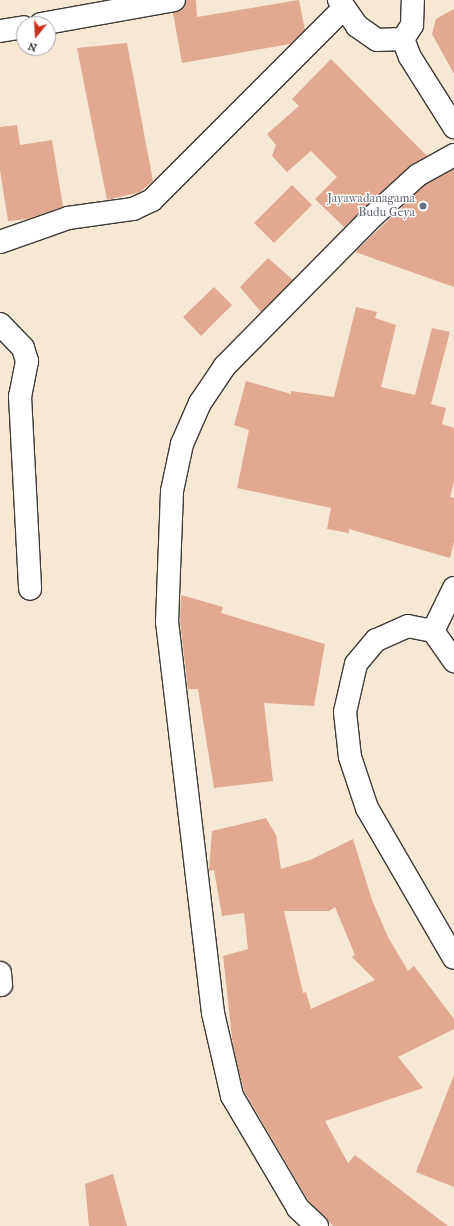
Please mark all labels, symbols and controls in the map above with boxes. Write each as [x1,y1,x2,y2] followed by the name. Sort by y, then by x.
[16,16,56,56] north arrow
[26,39,38,54] text: N
[327,192,415,220] place label: Jayawadanagama Budu Geya
[418,201,428,211] marker: Jayawadanagama Budu Geya

